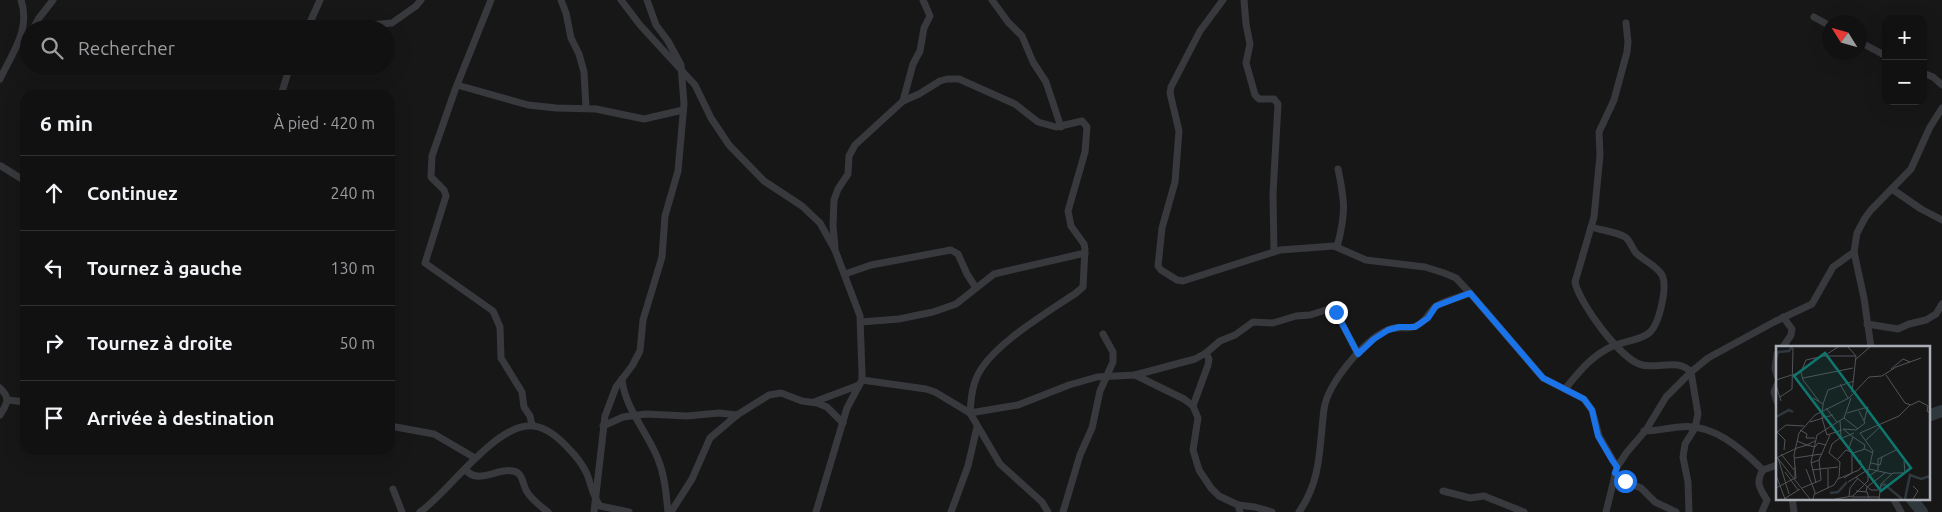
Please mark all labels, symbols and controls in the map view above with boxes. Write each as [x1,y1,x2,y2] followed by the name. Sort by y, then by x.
[1822,15,1867,60] north arrow
[1882,15,1927,105] map controls
[1882,15,1927,60] button: +
[20,20,395,75] search box
[38,34,66,62] icon: search
[78,37,175,59] text: Rechercher
[1882,60,1927,105] button: −
[40,111,93,135] text: 6 min
[274,114,375,132] text: À pied · 420 m
[40,179,68,207] icon: ahead
[87,182,177,204] text: Continuez
[330,184,375,202] text: 240 m
[40,254,68,282] icon: left
[87,257,242,279] text: Tournez à gauche
[330,259,375,277] text: 130 m
[1325,301,1348,324] route end
[40,329,68,357] icon: right
[87,332,233,354] text: Tournez à droite
[339,334,375,352] text: 50 m
[1776,346,1930,500] inset map
[40,404,68,432] icon: arrive
[87,407,274,429] text: Arrivée à destination
[1614,470,1637,493] route start

